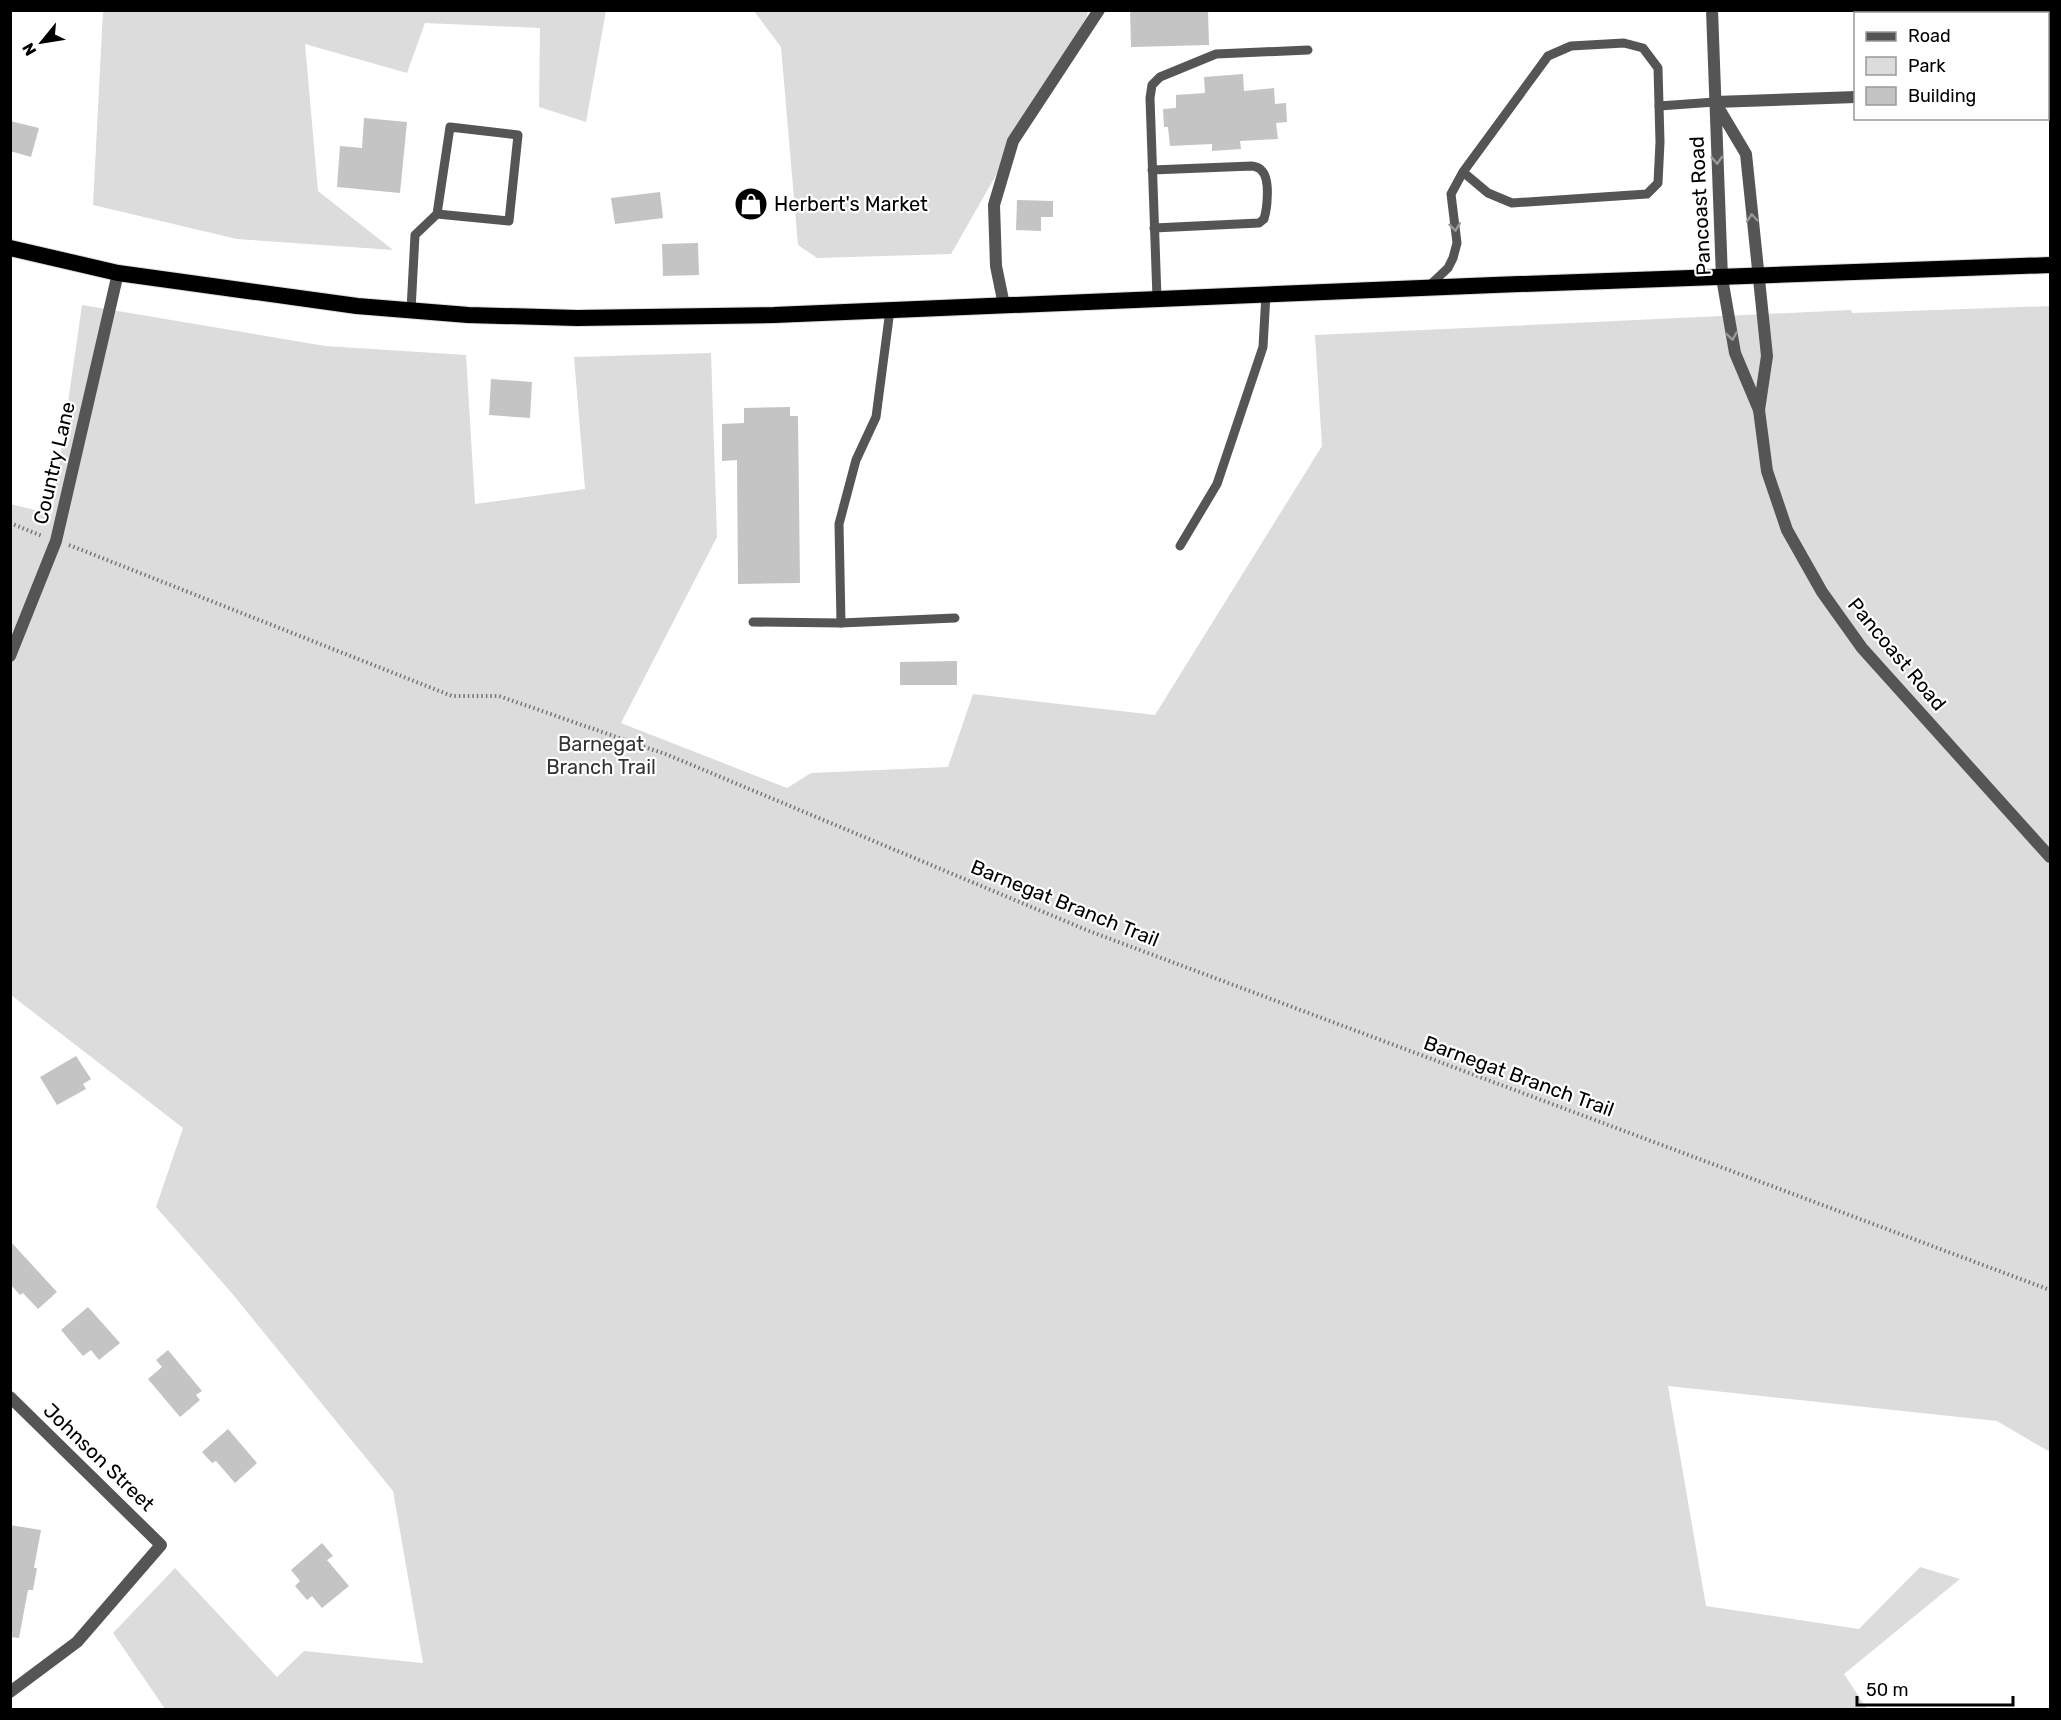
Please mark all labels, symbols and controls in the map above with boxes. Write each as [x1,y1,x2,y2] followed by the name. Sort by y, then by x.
[12,12,72,72] north arrow
[1854,12,2049,120] legend
[1908,25,1951,47] text: Road
[18,40,41,59] text: N
[1908,55,1946,77] text: Park
[1908,85,1976,107] text: Building
[1684,136,1716,276] street label: Pancoast Road
[1711,156,1724,165] one-way arrow
[733,186,769,222] shop icon: Herbert's Market
[774,192,928,216] place label: Herbert's Market
[1746,214,1759,223] one-way arrow
[1448,223,1460,232] one-way arrow
[1725,331,1738,341] one-way arrow
[28,399,80,527] street label: Country Lane
[1843,593,1951,715] street label: Pancoast Road
[546,732,656,779] park label: Barnegat Branch Trail
[967,854,1163,952] street label: Barnegat Branch Trail
[1421,1030,1617,1122] street label: Barnegat Branch Trail
[39,1398,160,1516] street label: Johnson Street
[1857,1669,2013,1707] scale bar
[1866,1679,1909,1701] text: 50 m

